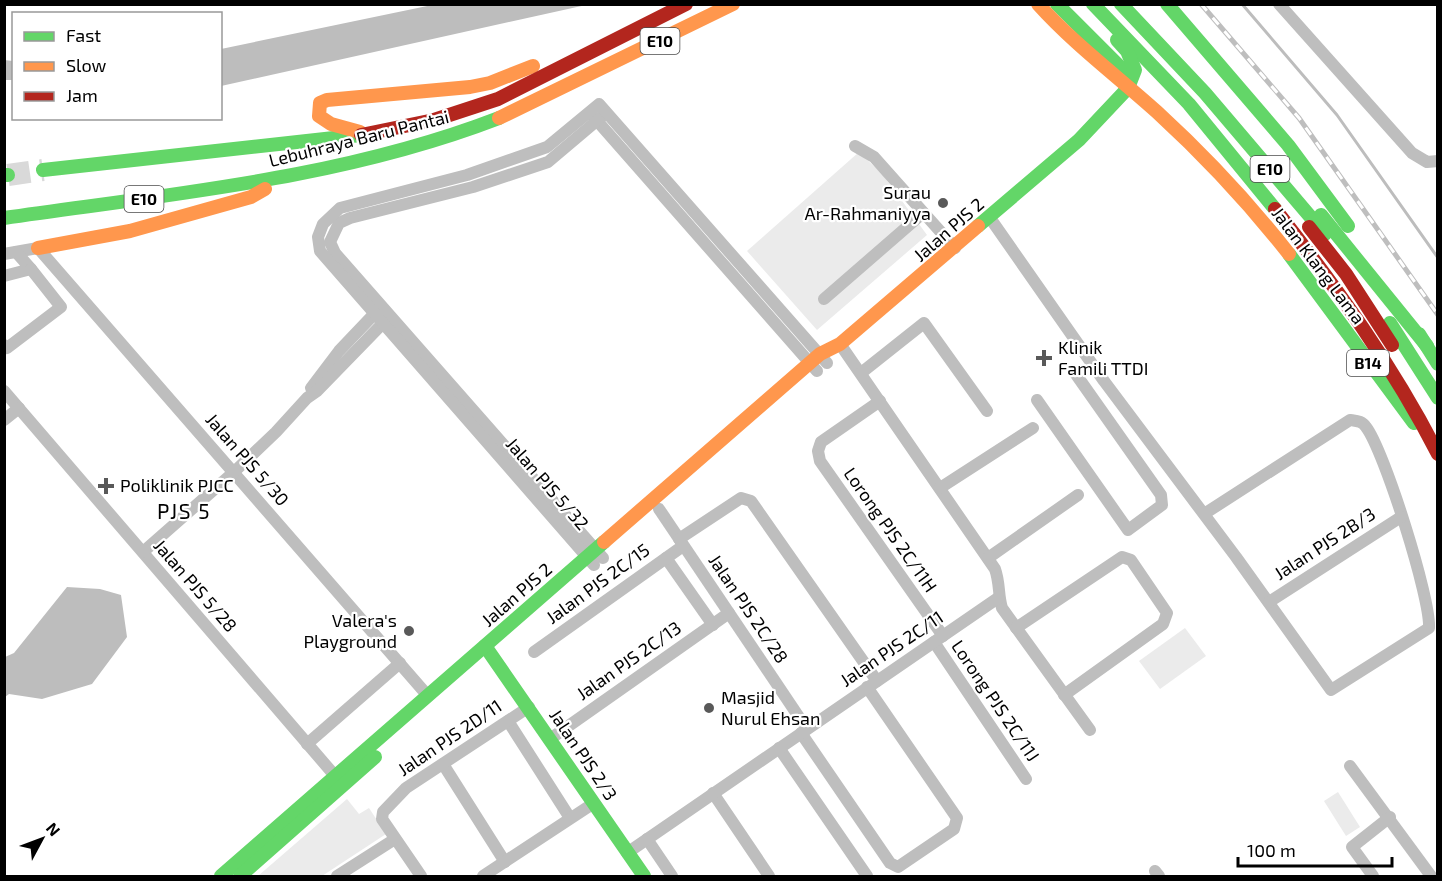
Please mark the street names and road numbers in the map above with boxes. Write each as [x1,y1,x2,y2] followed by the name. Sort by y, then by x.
[640,28,680,54] road number: E10
[266,105,451,171] street label: Lebuhraya Baru Pantai
[1250,156,1290,182] road number: E10
[124,186,164,212] road number: E10
[909,193,988,266] street label: Jalan PJS 2
[1268,203,1370,328] street label: Jalan Klang Lama
[1347,350,1389,376] road number: B14
[202,409,294,510] street label: Jalan PJS 5/30
[502,433,594,534] street label: Jalan PJS 5/32
[840,463,942,596] street label: Lorong PJS 2C/11H
[1270,502,1379,584] street label: Jalan PJS 2B/3
[149,534,242,636] street label: Jalan PJS 5/28
[541,538,653,628] street label: Jalan PJS 2C/15
[704,550,793,667] street label: Jalan PJS 2C/28
[477,558,556,631] street label: Jalan PJS 2
[836,606,947,691] street label: Jalan PJS 2C/11
[572,616,685,704] street label: Jalan PJS 2C/13
[947,636,1044,765] street label: Lorong PJS 2C/11J
[393,694,506,780] street label: Jalan PJS 2D/11
[545,705,622,804] street label: Jalan PJS 2/3

